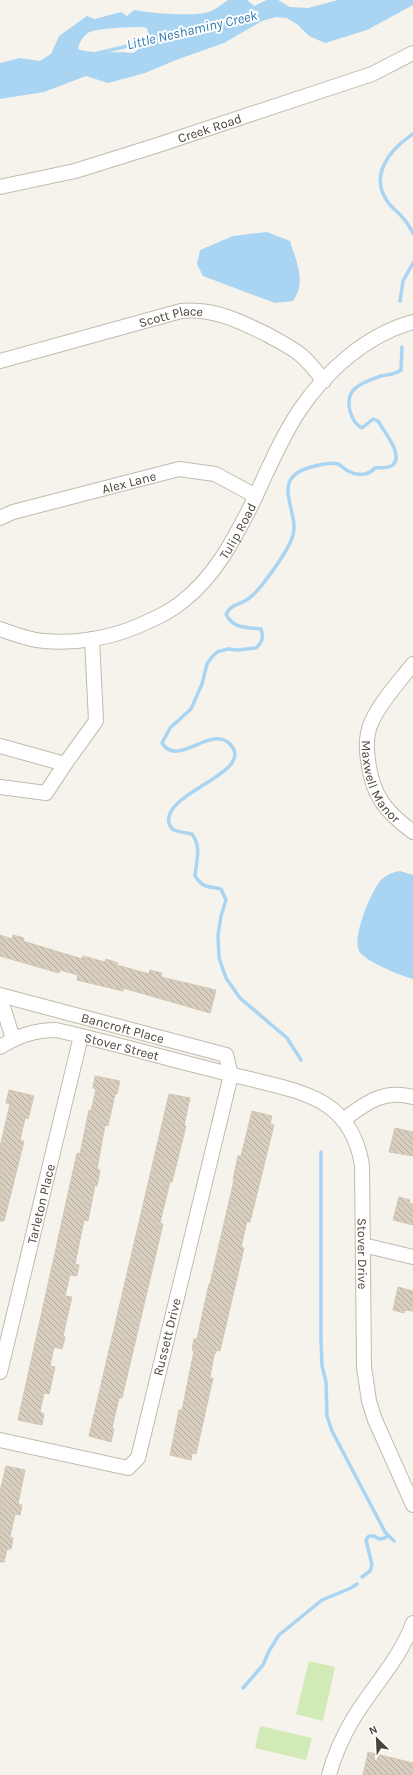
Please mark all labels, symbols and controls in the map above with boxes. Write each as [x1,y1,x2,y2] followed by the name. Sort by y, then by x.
[125,7,260,53] water label: Little Neshaminy Creek
[176,110,243,145] street label: Creek Road
[137,303,204,330] street label: Scott Place
[100,468,158,496] street label: Alex Lane
[216,500,259,562] street label: Tulip Road
[359,740,404,826] street label: Maxwell Manor
[79,1009,166,1046] street label: Bancroft Place
[83,1029,161,1063] street label: Stover Street
[24,1162,58,1245] street label: Tarleton Place
[355,1218,371,1290] street label: Stover Drive
[150,1296,184,1377] street label: Russett Drive
[357,1719,397,1759] north arrow
[367,1723,379,1738] text: N

